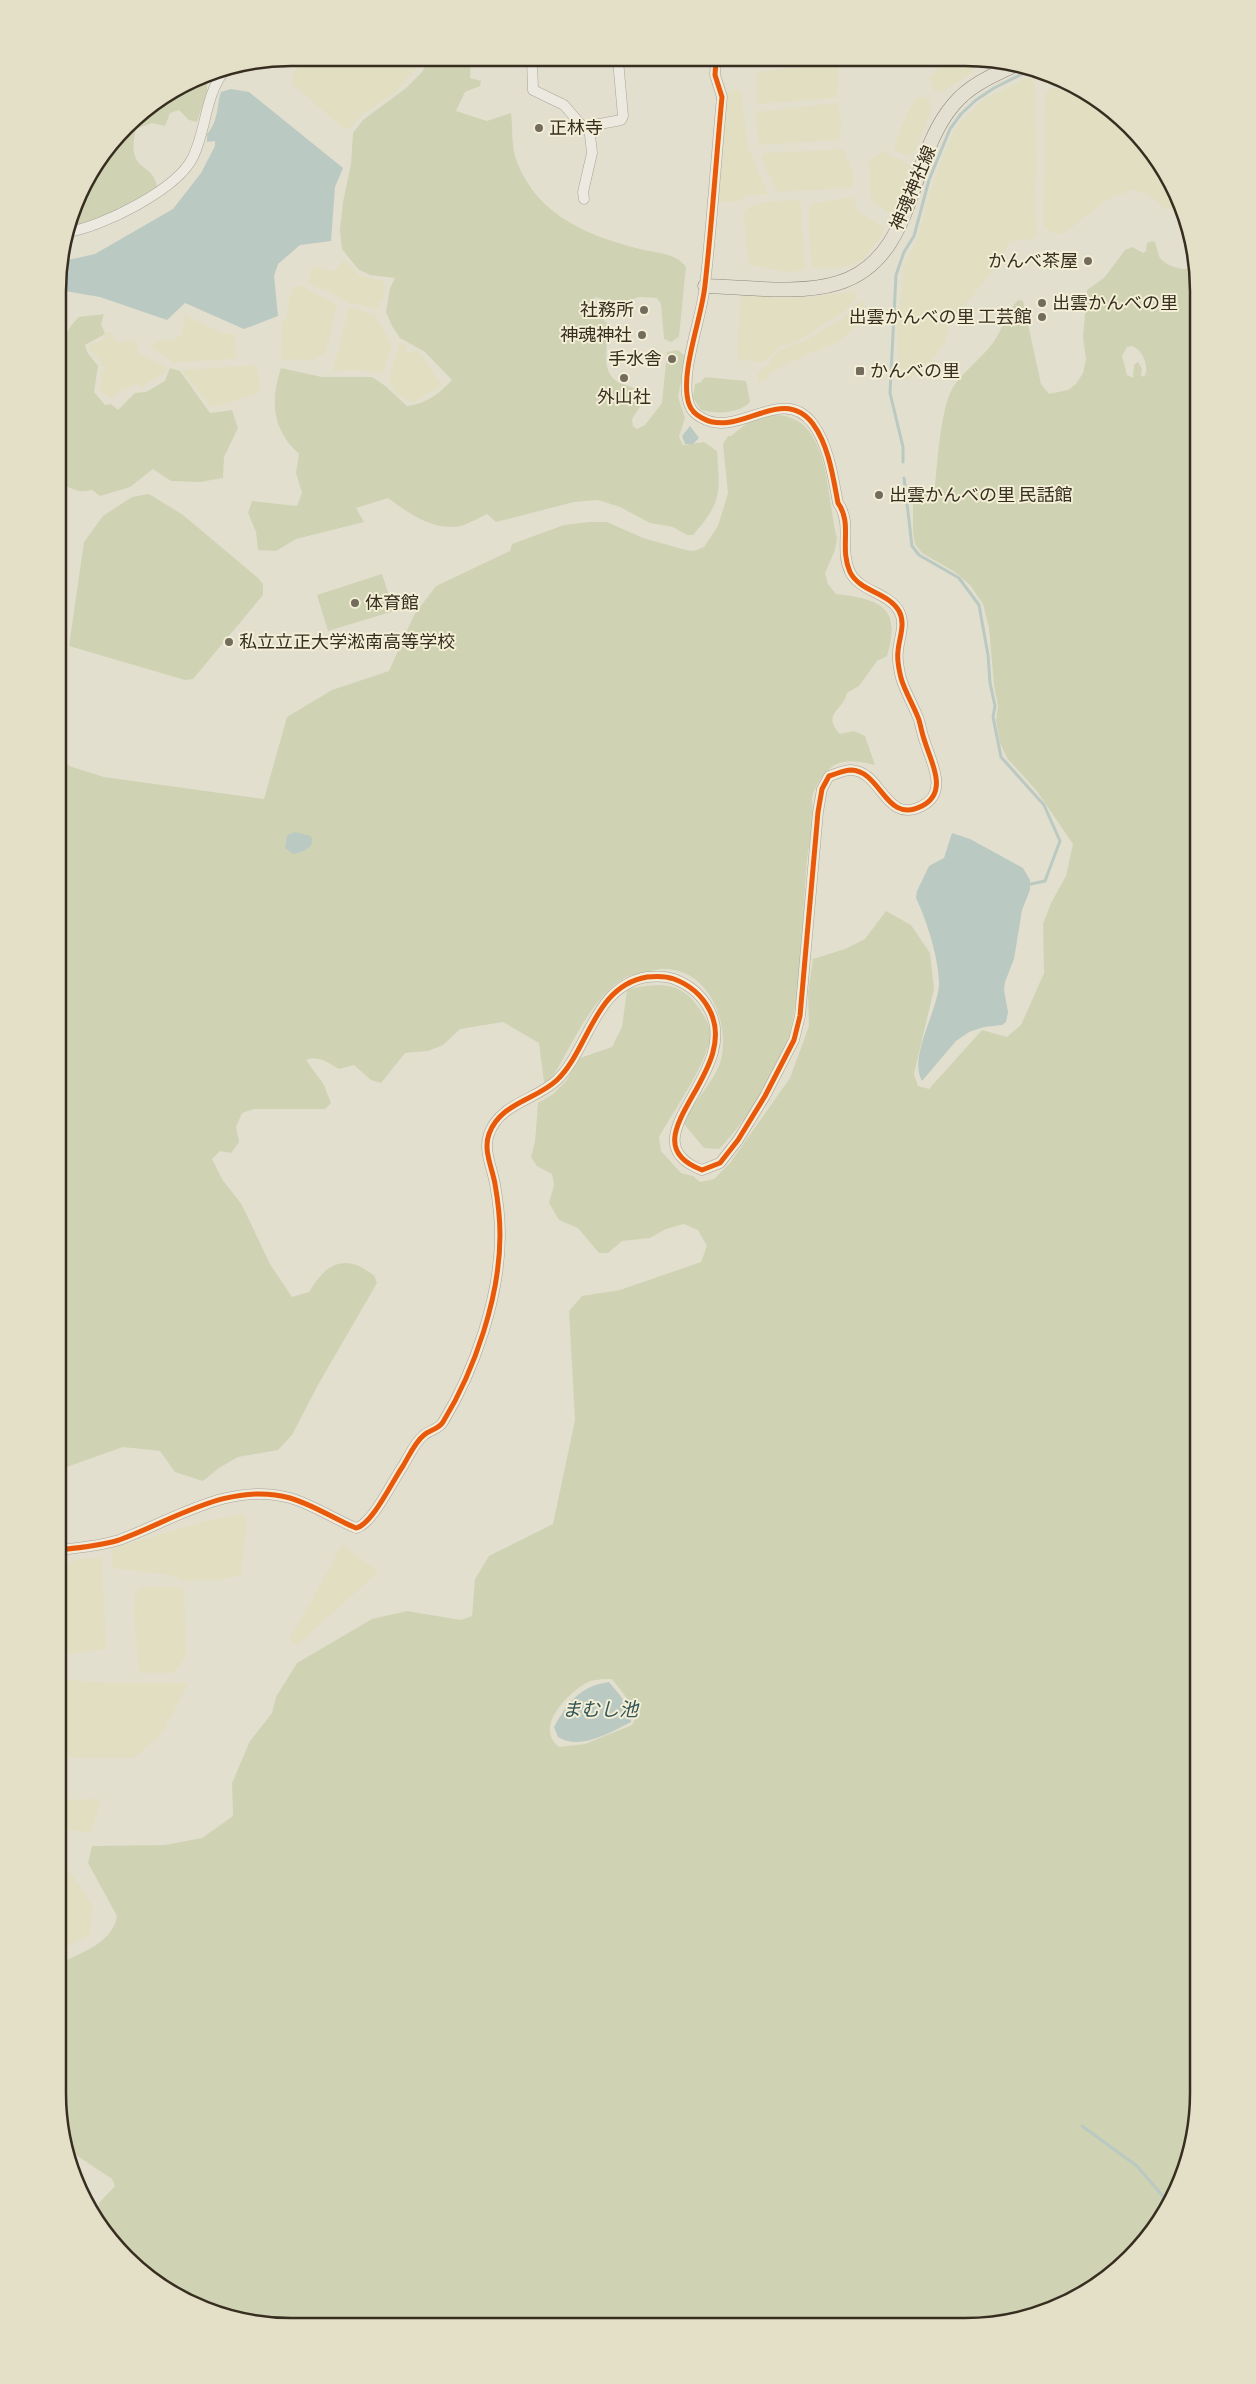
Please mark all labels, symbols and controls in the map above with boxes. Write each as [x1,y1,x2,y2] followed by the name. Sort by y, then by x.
[549,117,603,139] place label: 正林寺
[533,122,545,134] marker: 正林寺
[885,142,941,234] street label: 神魂神社線
[988,250,1078,272] place label: かんべ茶屋
[1082,255,1094,267] marker: かんべ茶屋
[1052,292,1178,314] place label: 出雲かんべの里
[1036,297,1048,309] marker: 出雲かんべの里
[580,299,634,321] place label: 社務所
[638,304,650,316] marker: 社務所
[848,306,1032,328] place label: 出雲かんべの里 工芸館
[1036,311,1048,323] marker: 出雲かんべの里 工芸館
[560,324,632,346] place label: 神魂神社
[636,329,648,341] marker: 神魂神社
[608,348,662,370] place label: 手水舎
[666,353,678,365] marker: 手水舎
[870,360,960,382] place label: かんべの里
[854,365,866,377] marker: かんべの里
[618,372,630,384] marker: 外山社
[597,386,651,408] place label: 外山社
[889,484,1073,506] place label: 出雲かんべの里 民話館
[873,489,885,501] marker: 出雲かんべの里 民話館
[365,592,419,614] place label: 体育館
[349,597,361,609] marker: 体育館
[239,631,455,653] place label: 私立立正大学淞南高等学校
[223,636,235,648] marker: 私立立正大学淞南高等学校
[562,1698,640,1721] water label: まむし池

